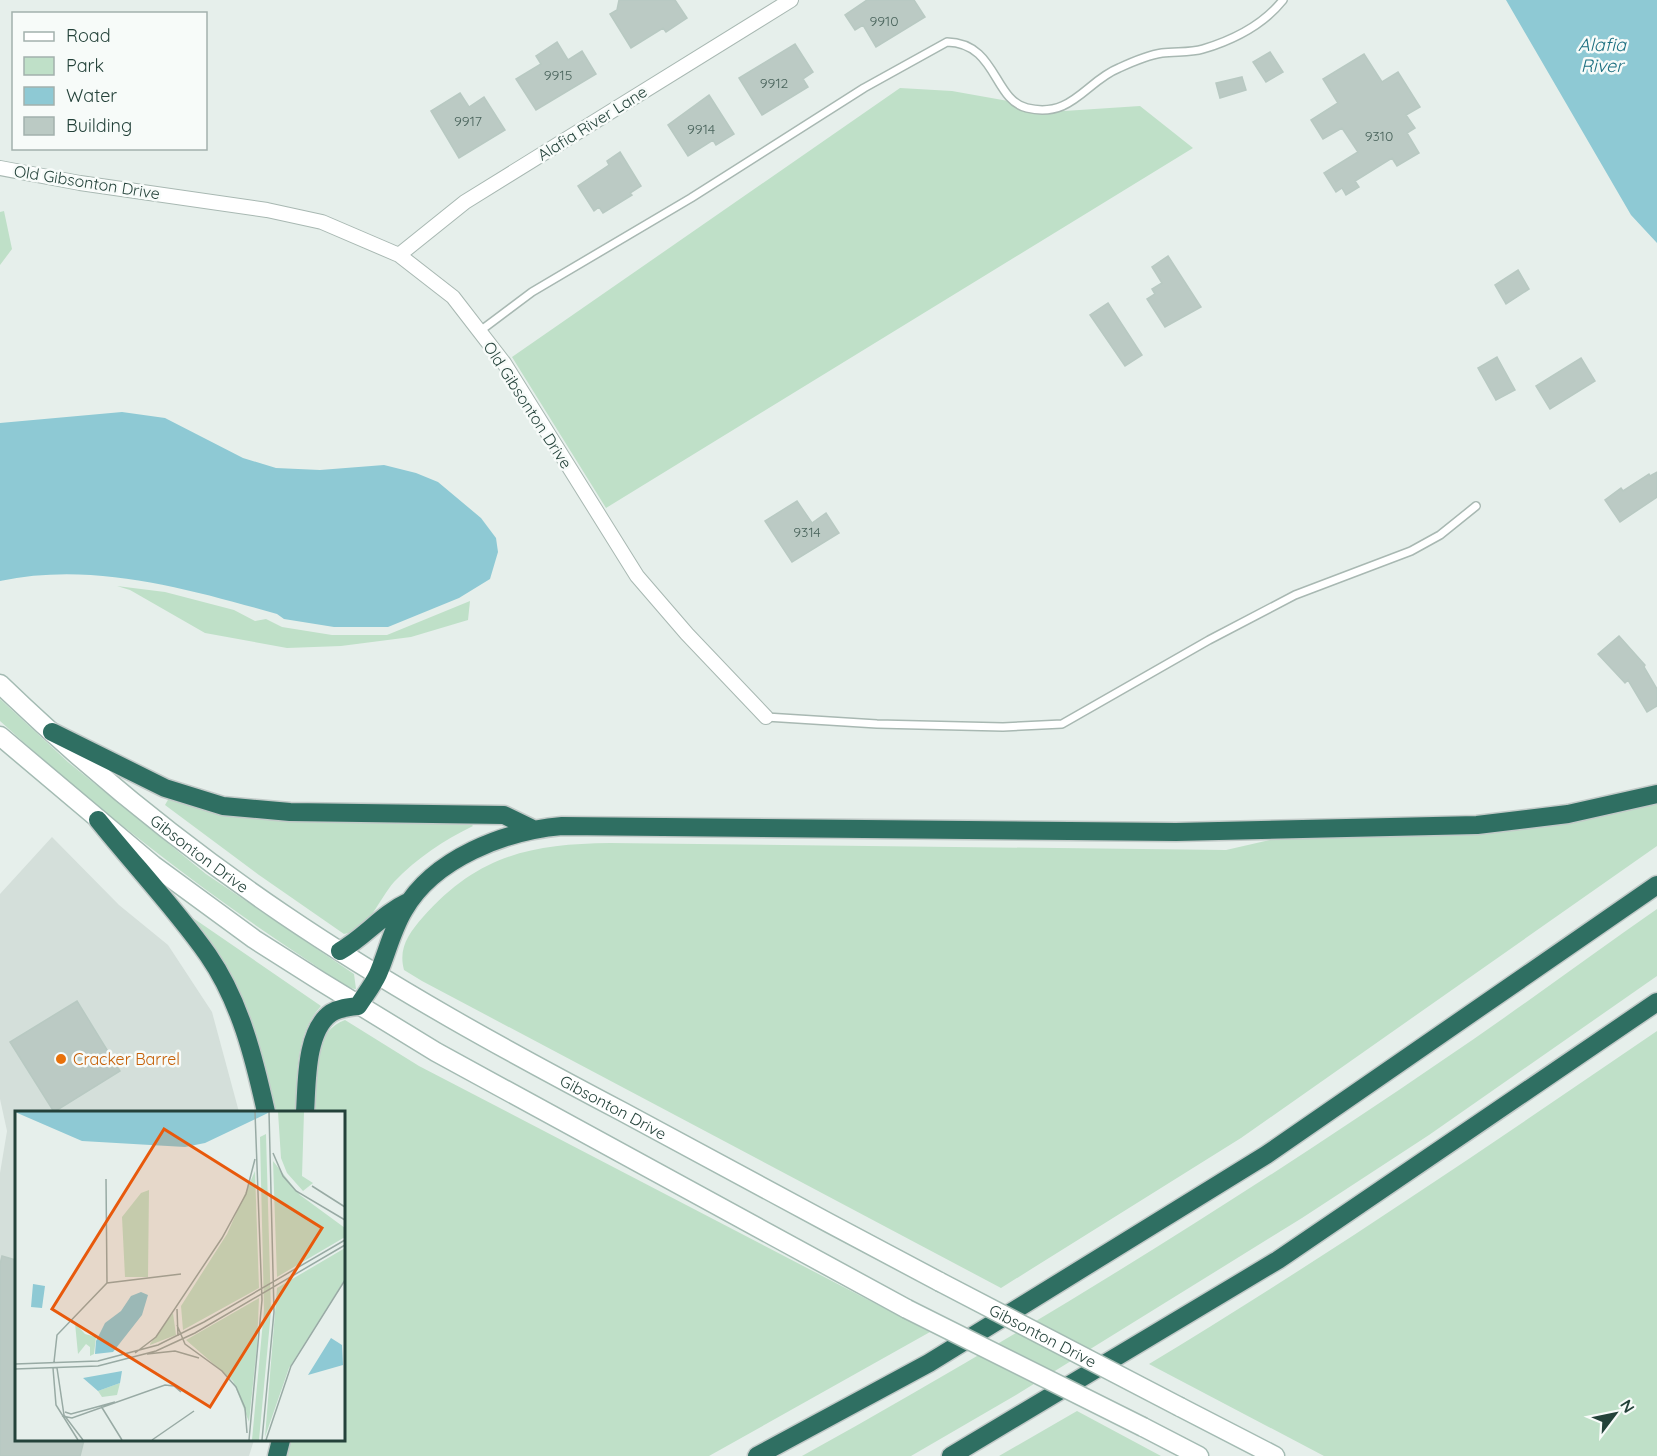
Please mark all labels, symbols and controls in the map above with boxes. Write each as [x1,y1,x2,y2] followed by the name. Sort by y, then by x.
[12,12,207,150] legend
[869,12,899,30] house number: 9910
[66,24,111,47] text: Road
[1578,33,1627,77] water label: Alafia River
[66,54,104,77] text: Park
[544,66,572,84] house number: 9915
[760,74,789,92] house number: 9912
[533,81,651,165] street label: Alafia River Lane
[66,84,117,107] text: Water
[454,112,482,130] house number: 9917
[66,114,132,137] text: Building
[687,120,715,138] house number: 9914
[1365,127,1393,145] house number: 9310
[13,161,161,203] street label: Old Gibsonton Drive
[479,338,577,472] street label: Old Gibsonton Drive
[793,523,821,541] house number: 9314
[146,810,253,897] street label: Gibsonton Drive
[73,1049,180,1069] place label: Cracker Barrel
[54,1052,68,1066] marker: Cracker Barrel
[557,1071,670,1144] street label: Gibsonton Drive
[15,1111,345,1441] inset map
[986,1299,1100,1372] street label: Gibsonton Drive
[1585,1384,1645,1444] north arrow
[1616,1396,1639,1416] text: N

